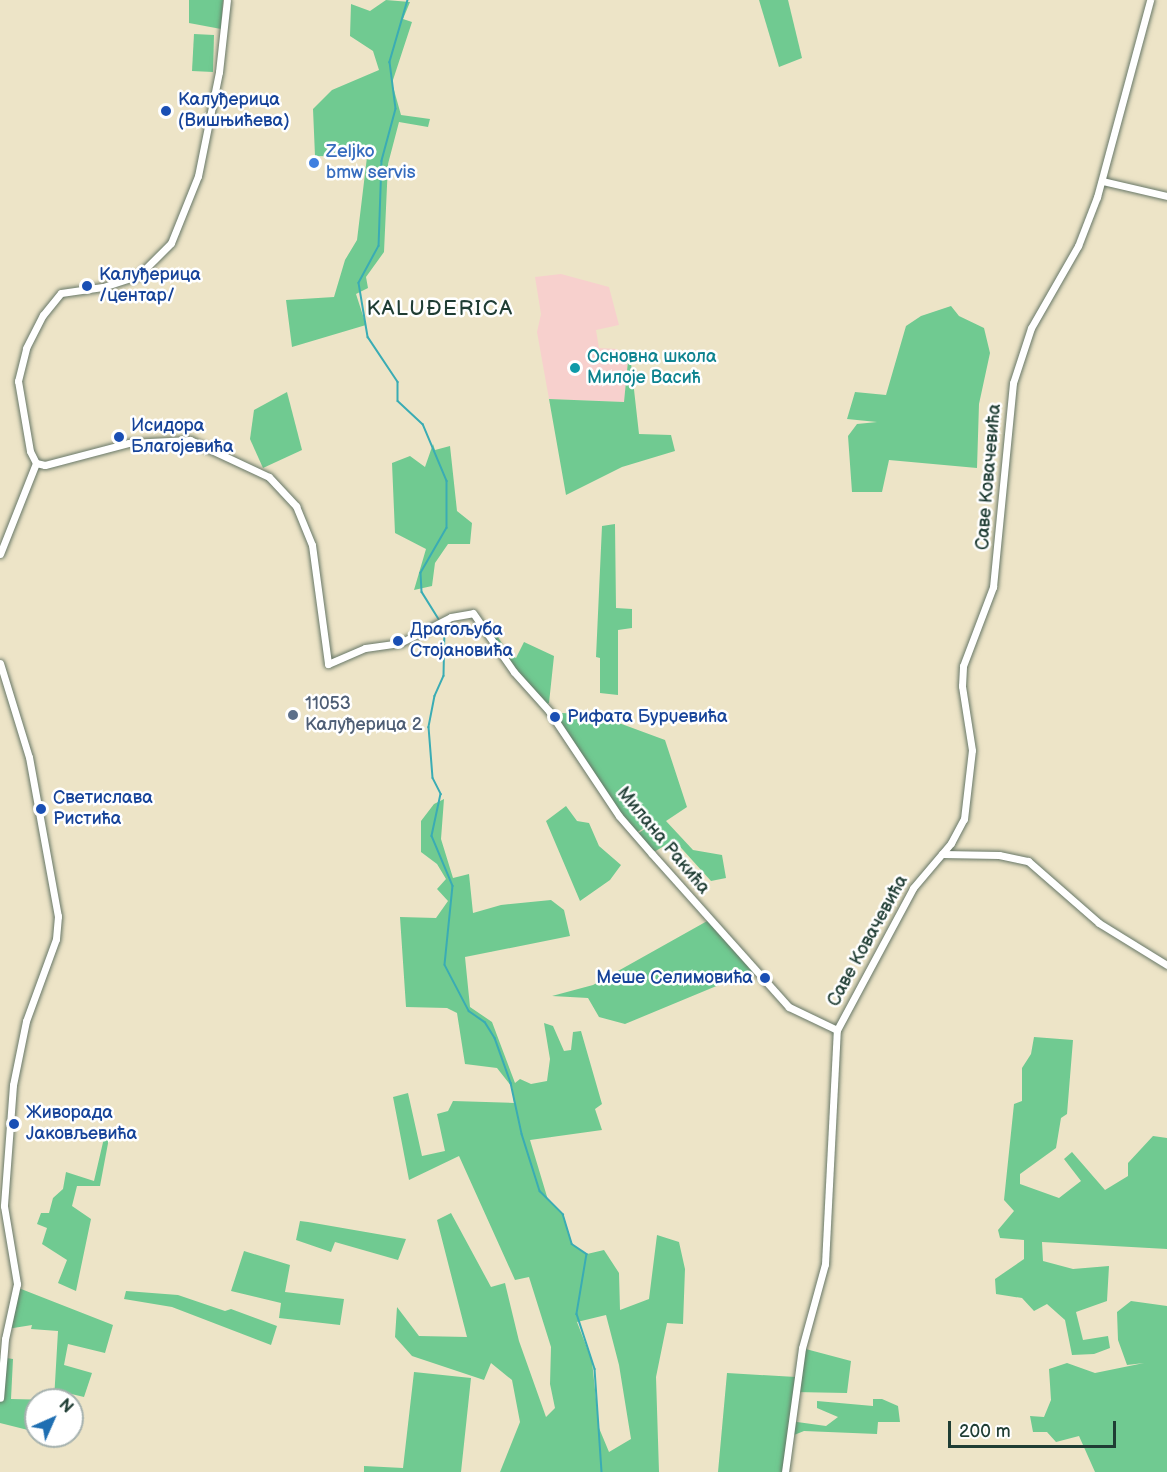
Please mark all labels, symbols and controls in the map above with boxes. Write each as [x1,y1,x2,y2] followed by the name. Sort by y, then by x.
[178,90,290,132] place label: Калуђерица (Вишњићева)
[159,104,173,118] marker: Калуђерица (Вишњићева)
[326,142,416,184] place label: Zeljko bmw servis
[307,156,321,170] marker: Zeljko bmw servis
[99,265,201,308] place label: Калуђерица /центар/
[80,279,94,293] marker: Калуђерица /центар/
[366,296,514,322] district label: KALUĐERICA
[587,347,717,389] place label: Основна школа Милоје Васић
[568,361,582,375] marker: Основна школа Милоје Васић
[972,403,1006,551] street label: Саве Ковачевића
[131,416,234,458] place label: Исидора Благојевића
[112,430,126,444] marker: Исидора Благојевића
[410,620,513,662] place label: Драгољуба Стојановића
[391,634,405,648] marker: Драгољуба Стојановића
[305,694,422,736] place label: 11053 Калуђерица 2
[567,706,728,728] place label: Рифата Бурџевића
[286,708,300,722] marker: 11053 Калуђерица 2
[548,710,562,724] marker: Рифата Бурџевића
[612,783,714,899] street label: Милана Ракића
[53,788,153,830] place label: Светислава Ристића
[34,802,48,816] marker: Светислава Ристића
[823,872,913,1010] street label: Саве Ковачевића
[596,967,753,989] place label: Меше Селимовића
[758,971,772,985] marker: Меше Селимовића
[26,1103,137,1146] place label: Живорада Јаковљевића
[7,1117,21,1131] marker: Живорада Јаковљевића
[24,1388,84,1448] north arrow
[55,1395,77,1417] text: N
[951,1409,1119,1447] scale bar
[959,1421,1011,1442] text: 200 m

